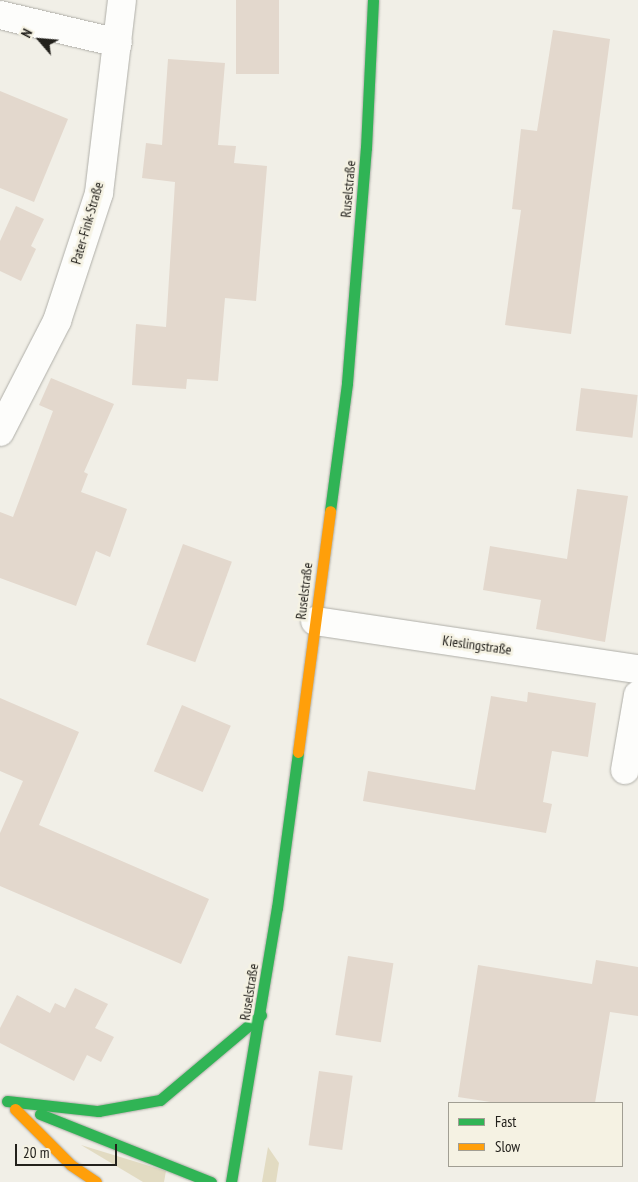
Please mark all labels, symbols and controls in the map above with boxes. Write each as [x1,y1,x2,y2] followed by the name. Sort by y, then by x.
[15,15,65,65] north arrow
[17,26,36,41] text: N
[337,160,359,218] street label: Ruselstraße
[67,180,107,266] street label: Pater-Fink-Straße
[292,562,316,620] street label: Ruselstraße
[441,632,513,658] street label: Kieslingstraße
[236,962,262,1022] street label: Ruselstraße
[448,1102,623,1167] legend
[495,1112,516,1131] text: Fast
[18,1134,120,1166] scale bar
[495,1137,520,1156] text: Slow
[23,1143,49,1162] text: 20 m

